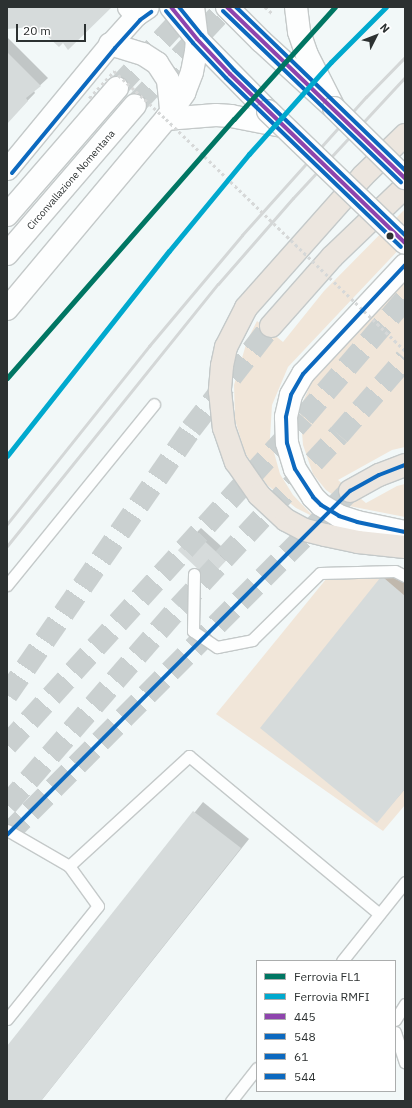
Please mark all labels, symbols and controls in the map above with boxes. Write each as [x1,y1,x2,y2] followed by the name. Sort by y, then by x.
[18,16,88,42] scale bar
[356,16,396,56] north arrow
[377,20,393,36] text: N
[23,23,51,38] text: 20 m
[24,128,118,232] street label: Circonvallazione Nomentana
[385,231,395,241] unlabelled marker
[256,960,396,1092] legend
[294,969,360,984] text: Ferrovia FL1
[294,989,369,1004] text: Ferrovia RMFI
[294,1009,316,1024] text: 445
[294,1029,316,1044] text: 548
[294,1049,308,1064] text: 61
[294,1069,316,1084] text: 544

